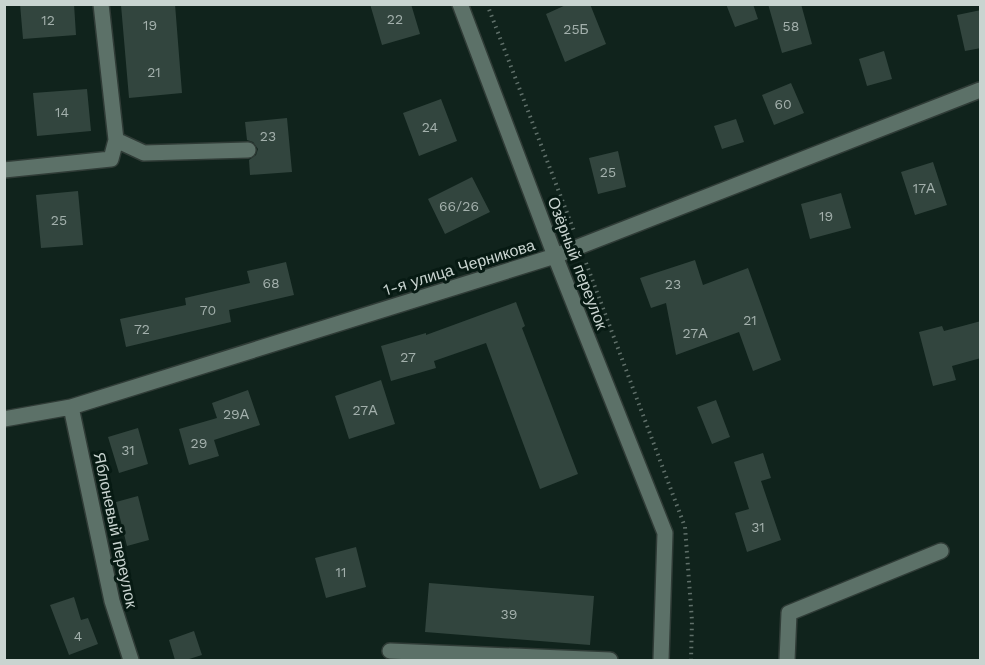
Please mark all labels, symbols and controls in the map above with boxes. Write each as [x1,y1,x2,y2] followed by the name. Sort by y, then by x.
[387,11,403,27] house number: 22
[41,12,55,28] house number: 12
[143,17,157,33] house number: 19
[783,18,799,34] house number: 58
[563,21,589,37] house number: 25Б
[147,64,161,80] house number: 21
[774,96,792,112] house number: 60
[55,104,69,120] house number: 14
[422,119,438,135] house number: 24
[260,128,276,144] house number: 23
[600,164,616,180] house number: 25
[913,180,936,196] house number: 17А
[543,194,612,333] street label: Озёрный переулок
[439,198,479,214] house number: 66/26
[819,208,833,224] house number: 19
[51,212,67,228] house number: 25
[381,235,537,300] street label: 1-я улица Черникова
[262,275,280,291] house number: 68
[665,276,681,292] house number: 23
[200,302,216,318] house number: 70
[743,312,757,328] house number: 21
[134,321,150,337] house number: 72
[682,325,708,341] house number: 27А
[400,349,416,365] house number: 27
[352,402,378,418] house number: 27А
[223,406,250,422] house number: 29А
[191,435,207,451] house number: 29
[121,442,135,458] house number: 31
[90,450,142,611] street label: Яблоневый переулок
[751,519,765,535] house number: 31
[336,564,346,580] house number: 11
[501,606,517,622] house number: 39
[74,628,82,644] house number: 4

